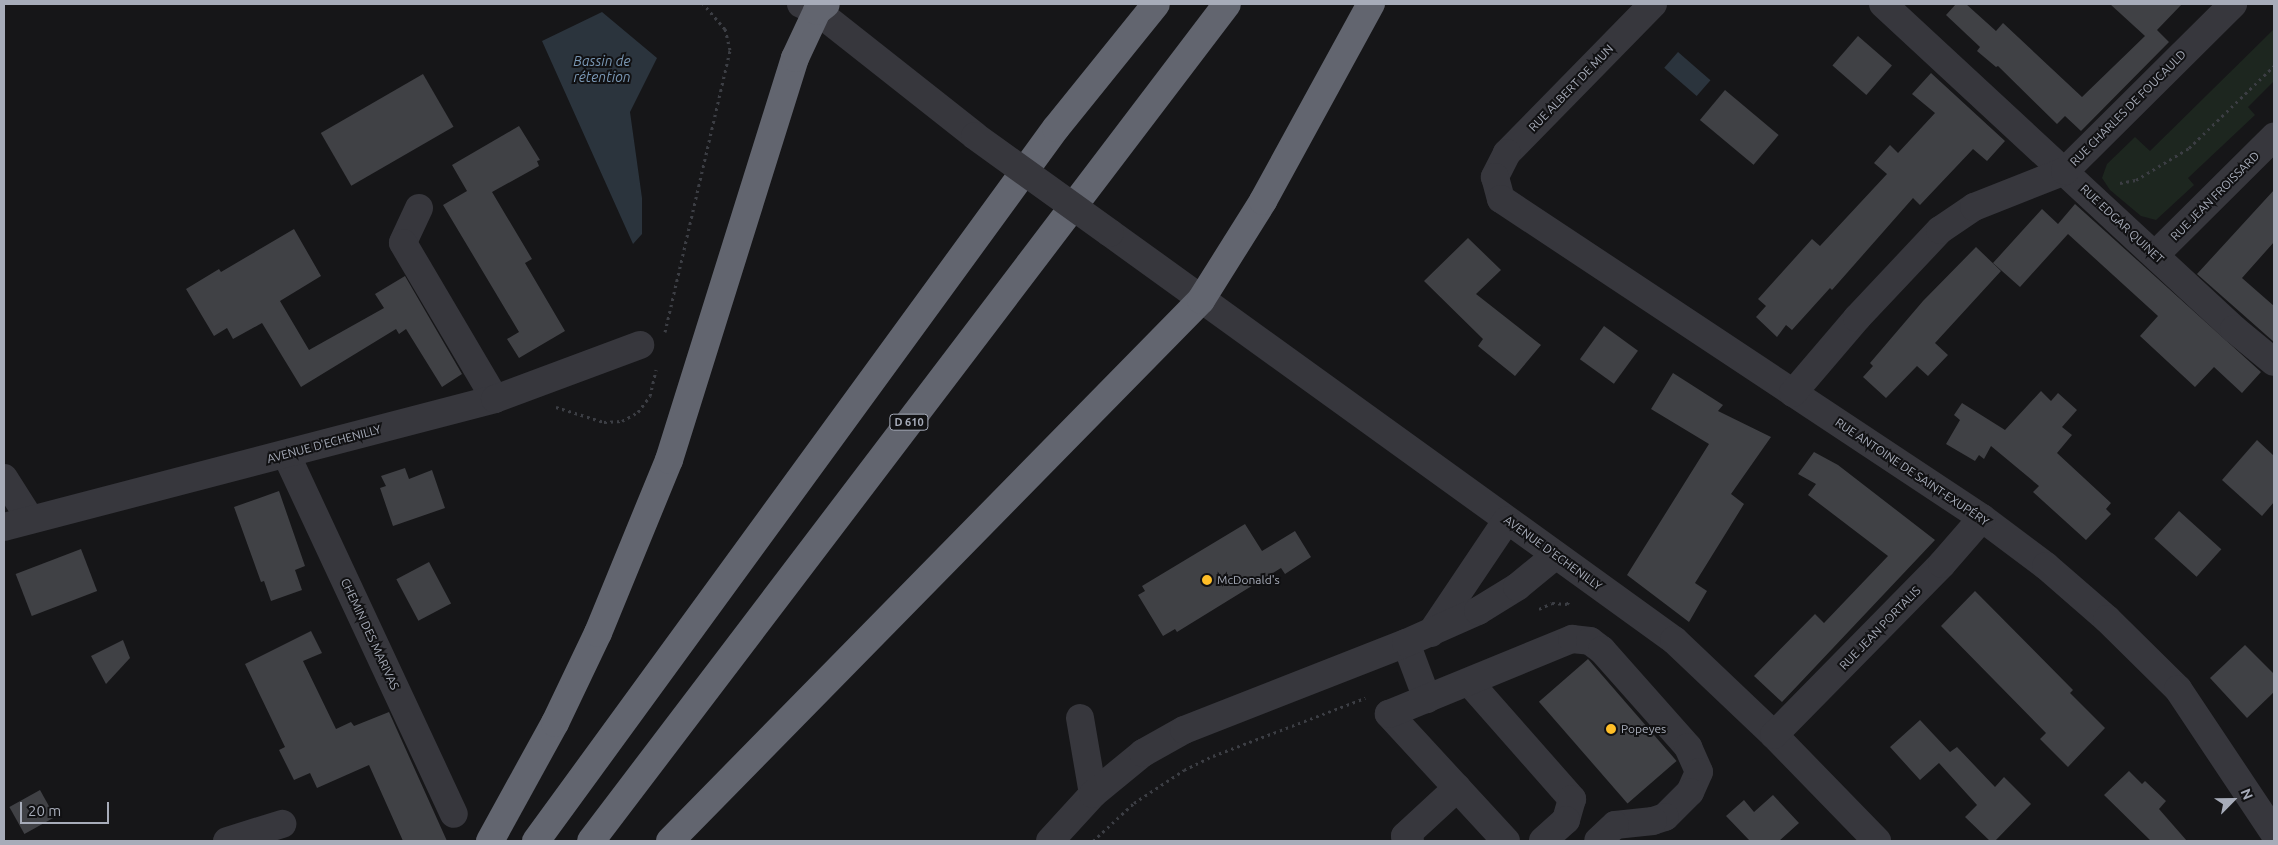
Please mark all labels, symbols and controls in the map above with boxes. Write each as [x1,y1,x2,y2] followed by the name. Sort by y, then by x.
[1526,41,1616,135] street label: RUE ALBERT DE MUN
[2067,47,2189,169] street label: RUE CHARLES DE FOUCAULD
[573,53,631,85] water label: Bassin de rétention
[2168,149,2262,243] street label: RUE JEAN FROISSARD
[2077,182,2167,266] street label: RUE EDGAR QUINET
[889,414,929,431] road number: D 610
[1832,415,1992,529] street label: RUE ANTOINE DE SAINT-EXUPÉRY
[265,422,383,466] street label: AVENUE D'ECHENILLY
[1501,513,1605,593] street label: AVENUE D'ECHENILLY
[1217,573,1280,587] place label: McDonald's
[1201,574,1213,586] marker: McDonald's
[338,576,402,692] street label: CHEMIN DES MARIVAS
[1837,583,1923,673] street label: RUE JEAN PORTALIS
[1621,722,1666,736] place label: Popeyes
[1605,723,1617,735] marker: Popeyes
[2208,775,2258,825] north arrow
[2237,786,2256,802] text: N
[22,792,111,824] scale bar
[28,802,61,819] text: 20 m

